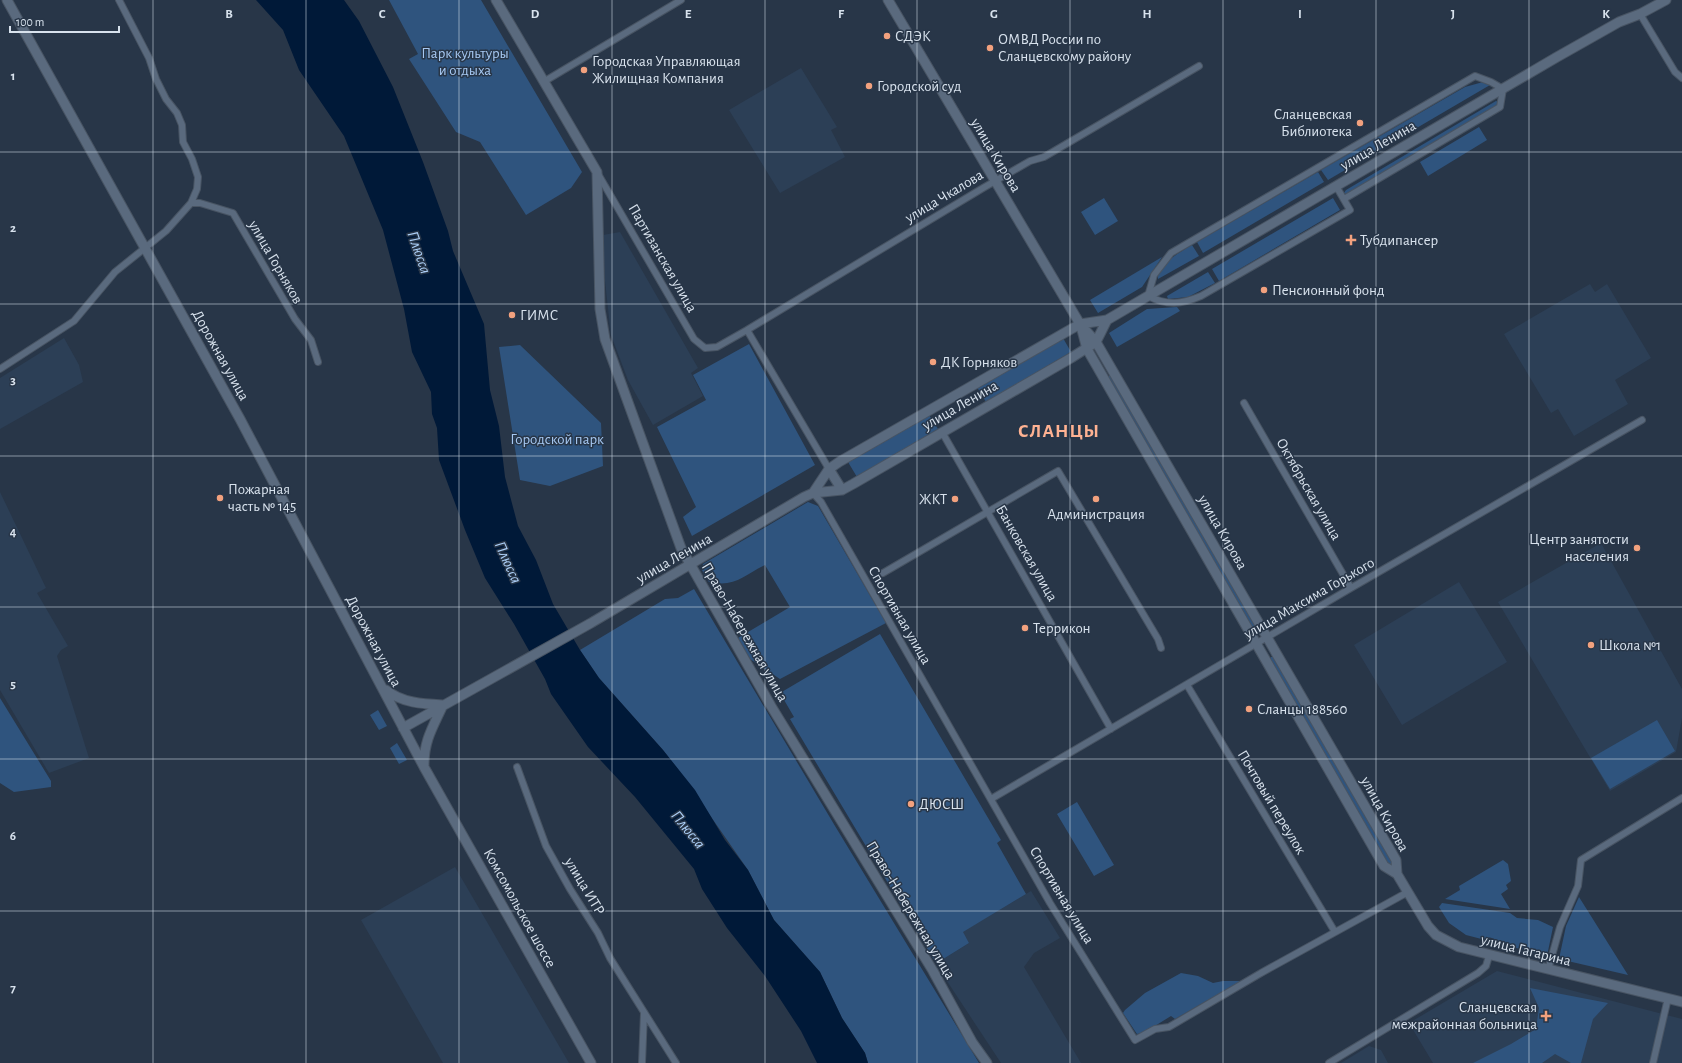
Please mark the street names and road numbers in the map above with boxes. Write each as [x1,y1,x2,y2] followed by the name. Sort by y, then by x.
[967,115,1024,195] street label: улица Кирова
[1337,118,1419,173] street label: улица Ленина
[902,167,986,226] street label: улица Чкалова
[625,201,700,315] street label: Партизанская улица
[245,217,305,306] street label: улица Горняков
[189,307,252,403] street label: Дорожная улица
[919,378,1001,433] street label: улица Ленина
[1273,436,1344,543] street label: Октябрьская улица
[1195,492,1250,572] street label: улица Кирова
[993,503,1060,604] street label: Банковская улица
[633,531,715,586] street label: улица Ленина
[1241,555,1377,642] street label: улица Максима Горького
[699,560,791,705] street label: Право-Набережная улица
[865,564,934,667] street label: Спортивная улица
[343,593,404,690] street label: Дорожная улица
[1235,748,1309,857] street label: Почтовый переулок
[1357,773,1411,854] street label: улица Кирова
[863,839,958,982] street label: Право-Набережная улица
[1027,844,1097,947] street label: Спортивная улица
[481,846,559,970] street label: Комсомольское шоссе
[561,854,607,917] street label: улица ИТР
[1478,932,1573,969] street label: улица Гагарина

